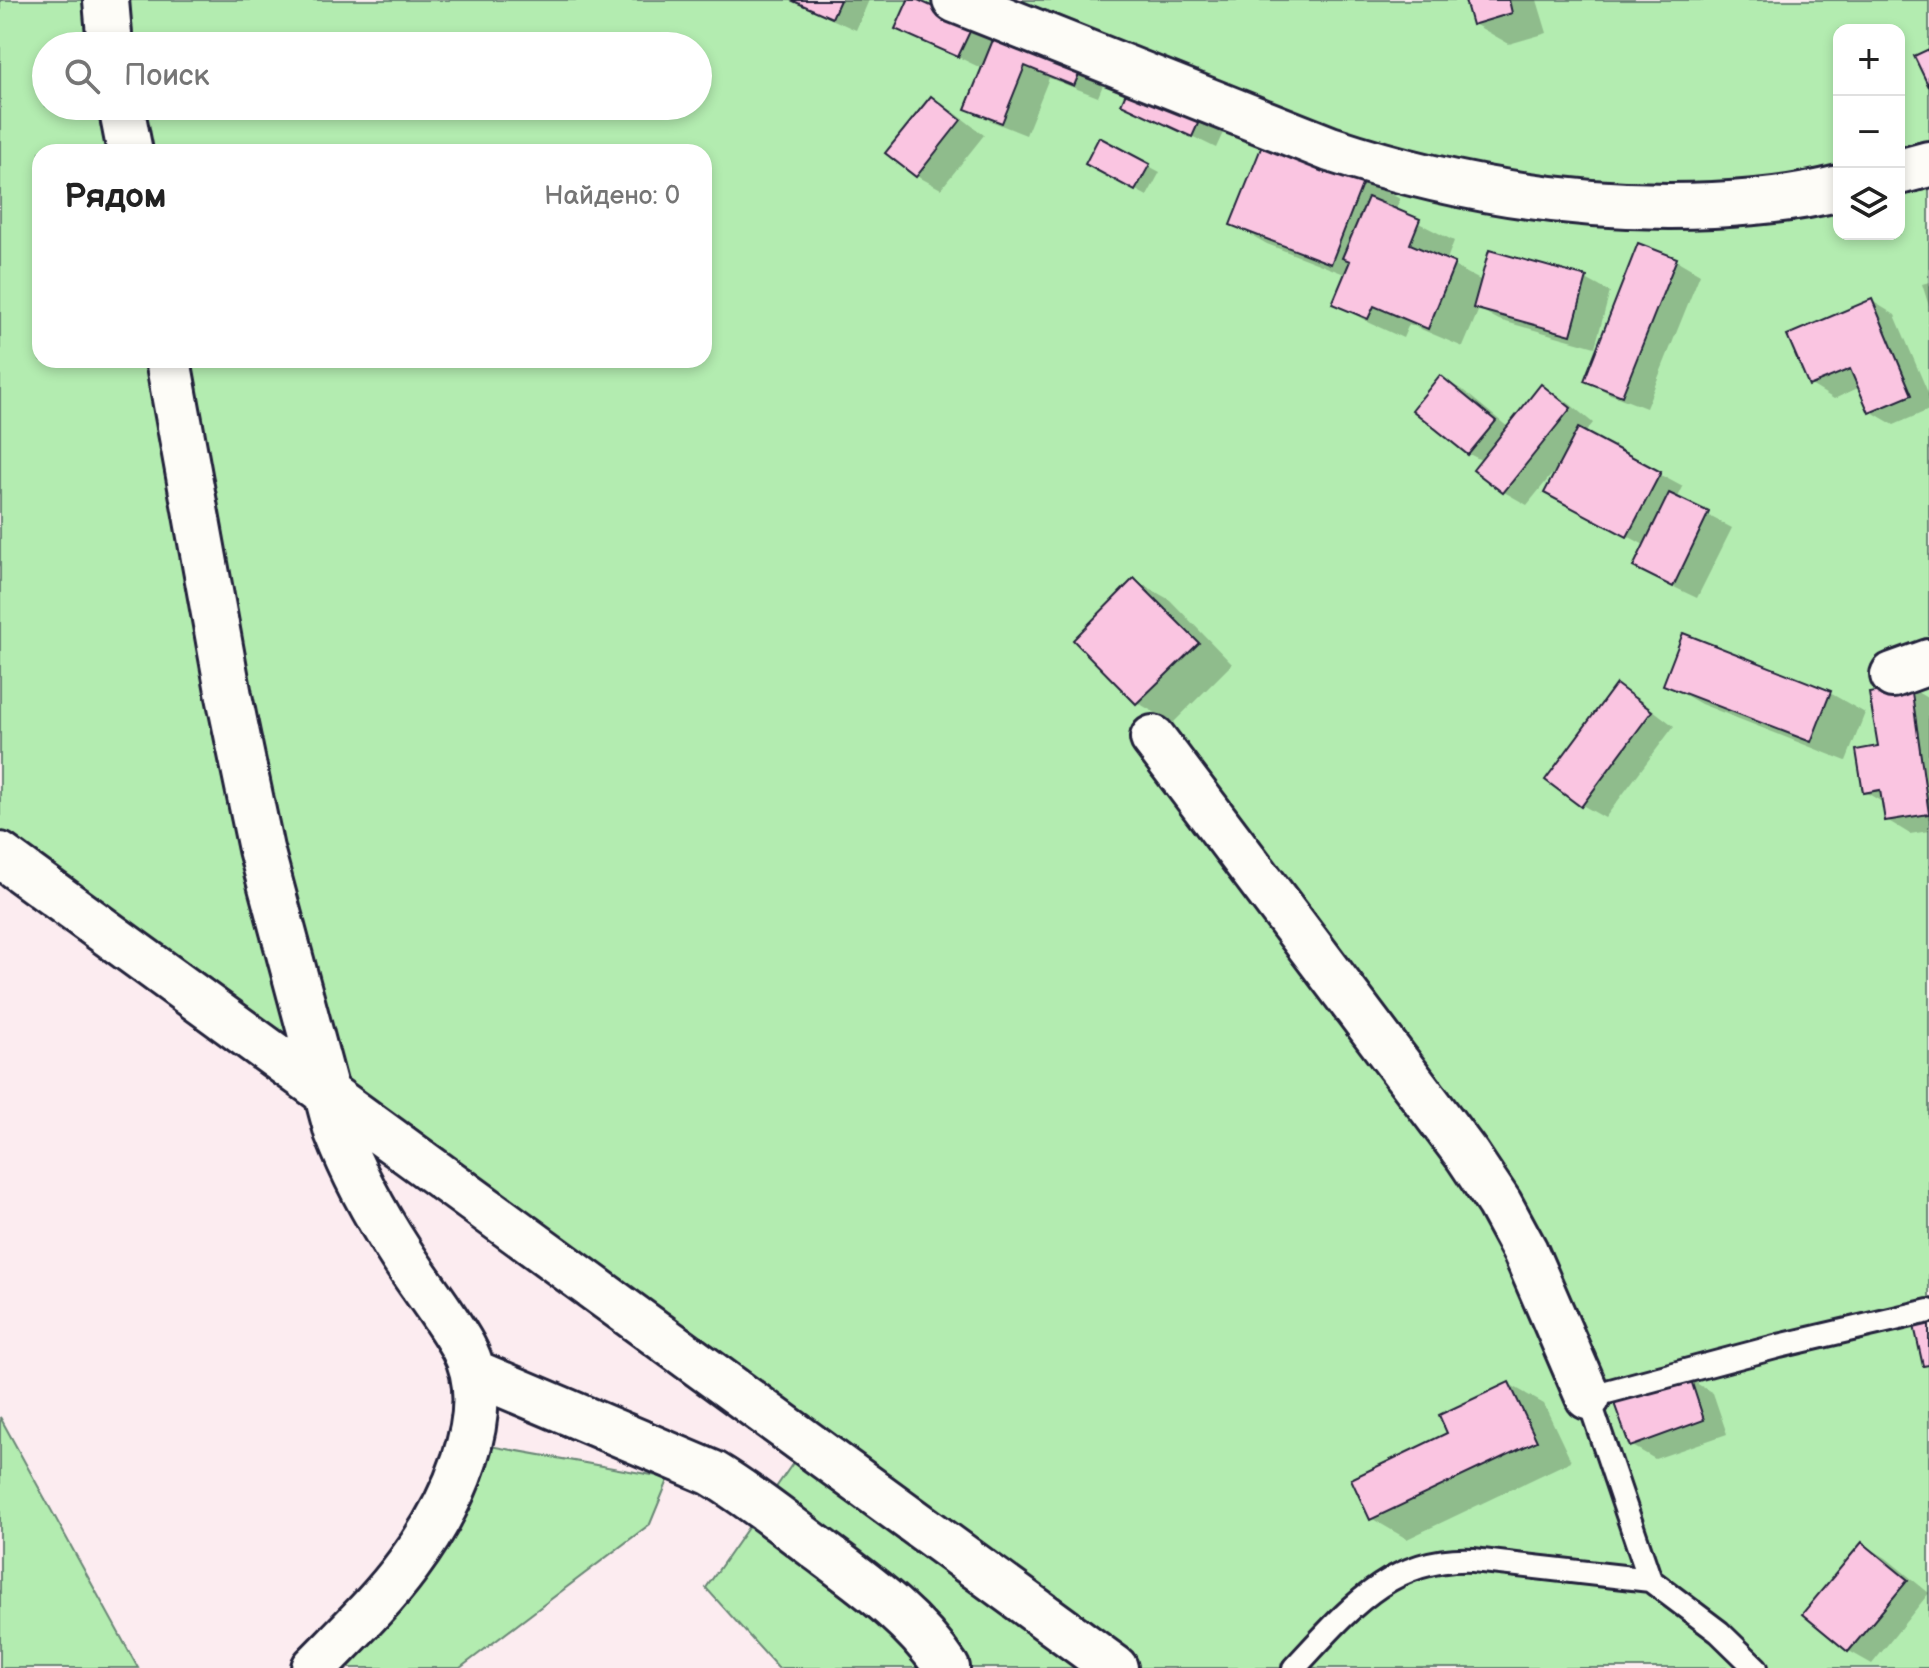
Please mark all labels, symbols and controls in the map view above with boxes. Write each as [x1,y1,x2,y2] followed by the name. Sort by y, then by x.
[1833,24,1905,240] map controls
[1833,24,1905,96] button: +
[32,32,712,120] search box
[60,54,104,98] icon: search
[124,58,210,94] text: Поиск
[1833,96,1905,168] button: −
[1833,168,1905,240] button: layers
[64,176,166,217] text: Рядом
[544,181,680,212] text: Найдено: 0

